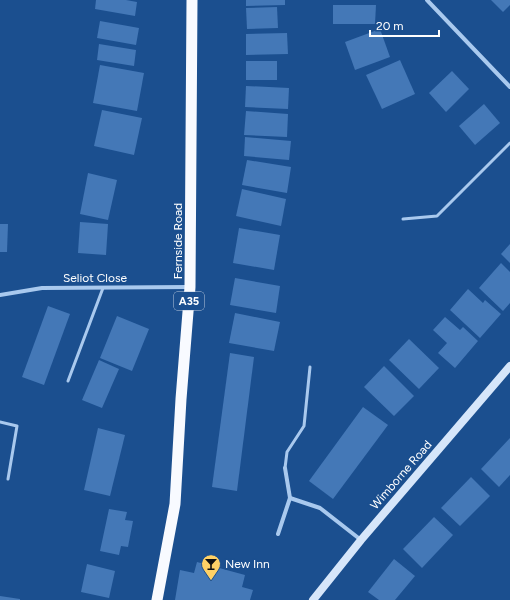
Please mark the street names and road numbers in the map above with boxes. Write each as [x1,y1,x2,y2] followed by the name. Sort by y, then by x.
[171,203,185,279] street label: Fernside Road
[63,271,128,285] street label: Seliot Close
[174,292,204,310] road number: A35
[367,438,435,512] street label: Wimborne Road

